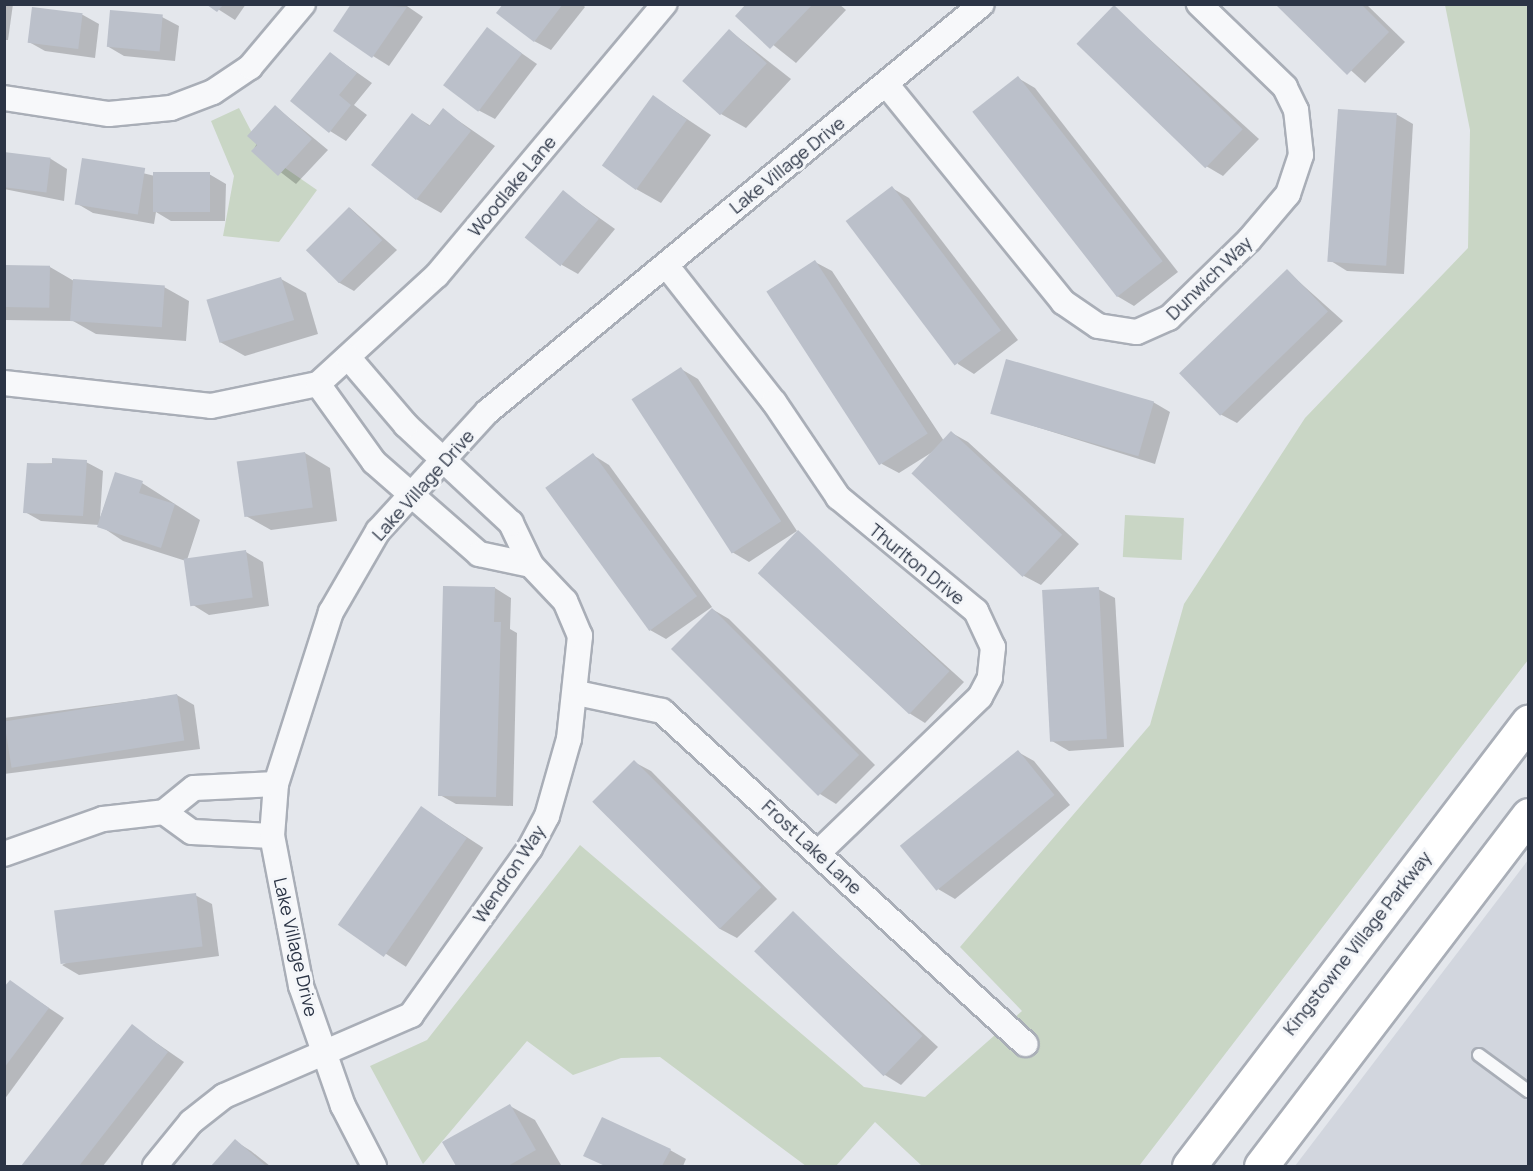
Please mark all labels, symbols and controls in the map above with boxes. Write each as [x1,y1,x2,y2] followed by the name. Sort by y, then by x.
[725,112,849,218] street label: Lake Village Drive
[464,131,560,241] street label: Woodlake Lane
[1162,232,1256,324] street label: Dunwich Way
[367,425,479,545] street label: Lake Village Drive
[865,519,969,609] street label: Thurlton Drive
[758,795,866,899] street label: Frost Lake Lane
[468,821,550,927] street label: Wendron Way
[1278,847,1436,1039] street label: Kingstowne Village Parkway
[270,875,322,1019] street label: Lake Village Drive

